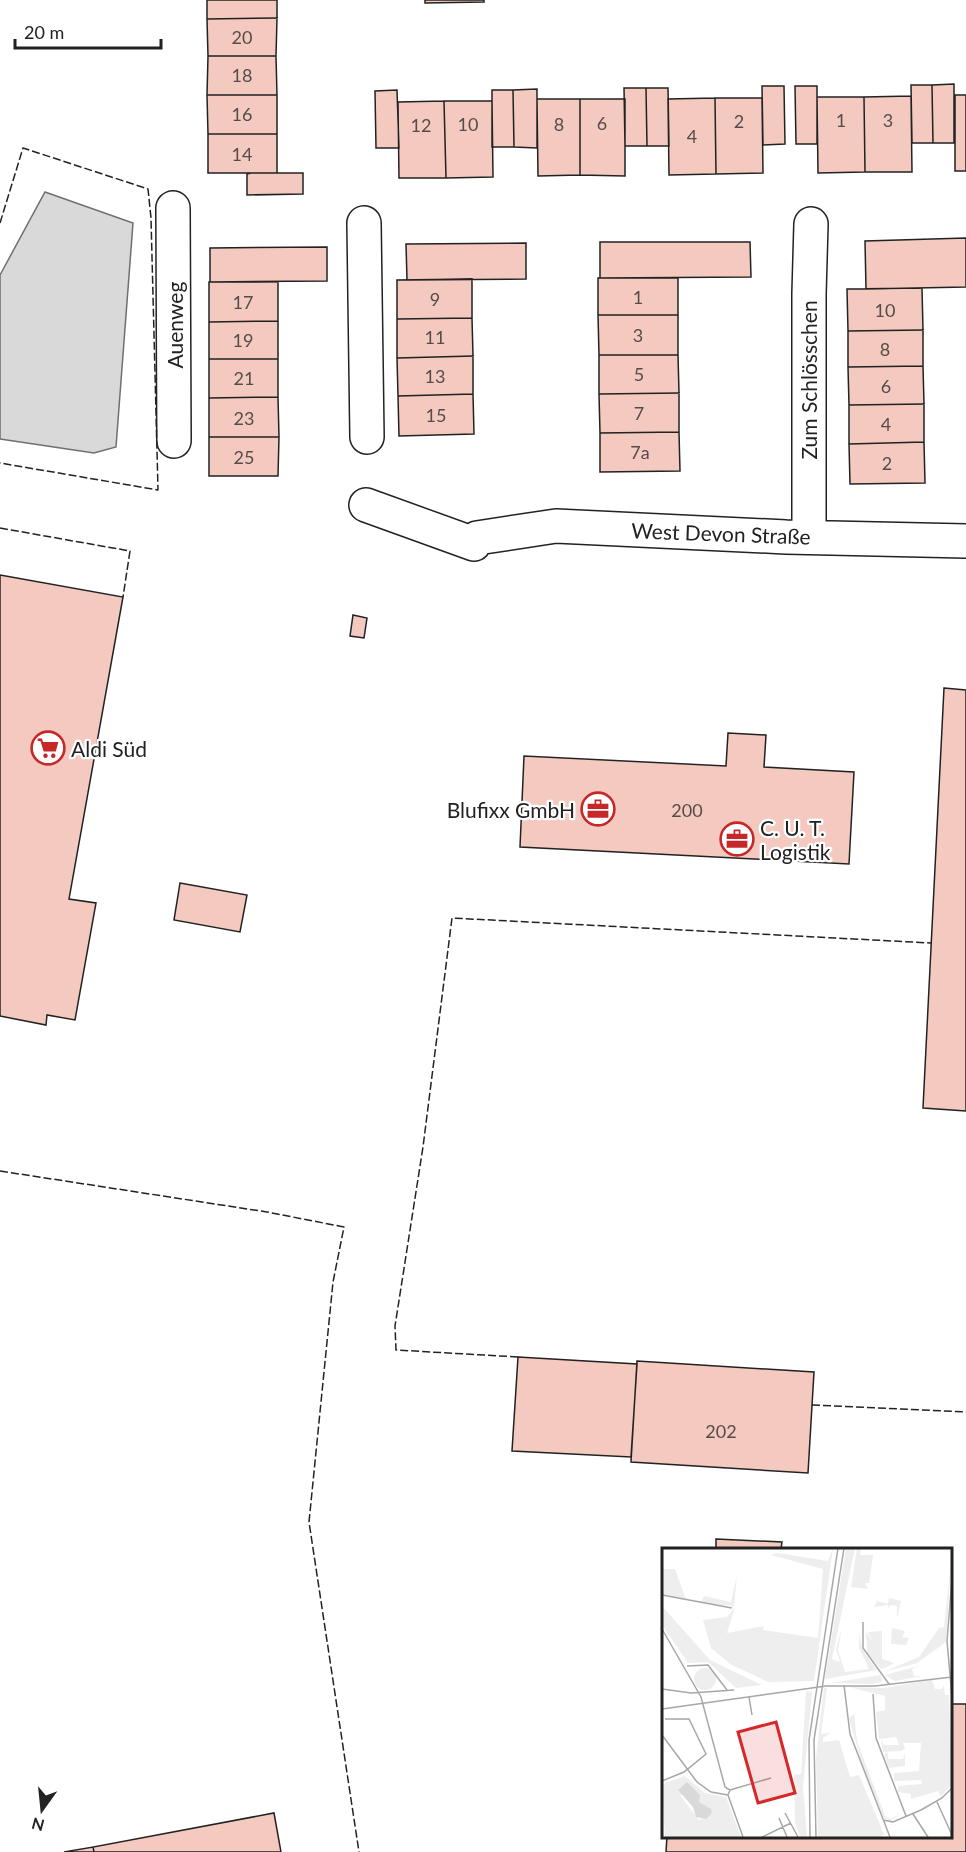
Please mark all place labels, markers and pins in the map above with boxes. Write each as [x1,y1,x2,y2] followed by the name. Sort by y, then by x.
[30,730,66,766] supermarket icon: Aldi Süd
[71,736,147,761] place label: Aldi Süd
[580,791,616,827] office icon: Blufixx GmbH
[447,797,575,822] place label: Blufixx GmbH
[760,815,831,864] place label: C. U. T. Logistik
[719,821,755,857] office icon: C. U. T. Logistik

